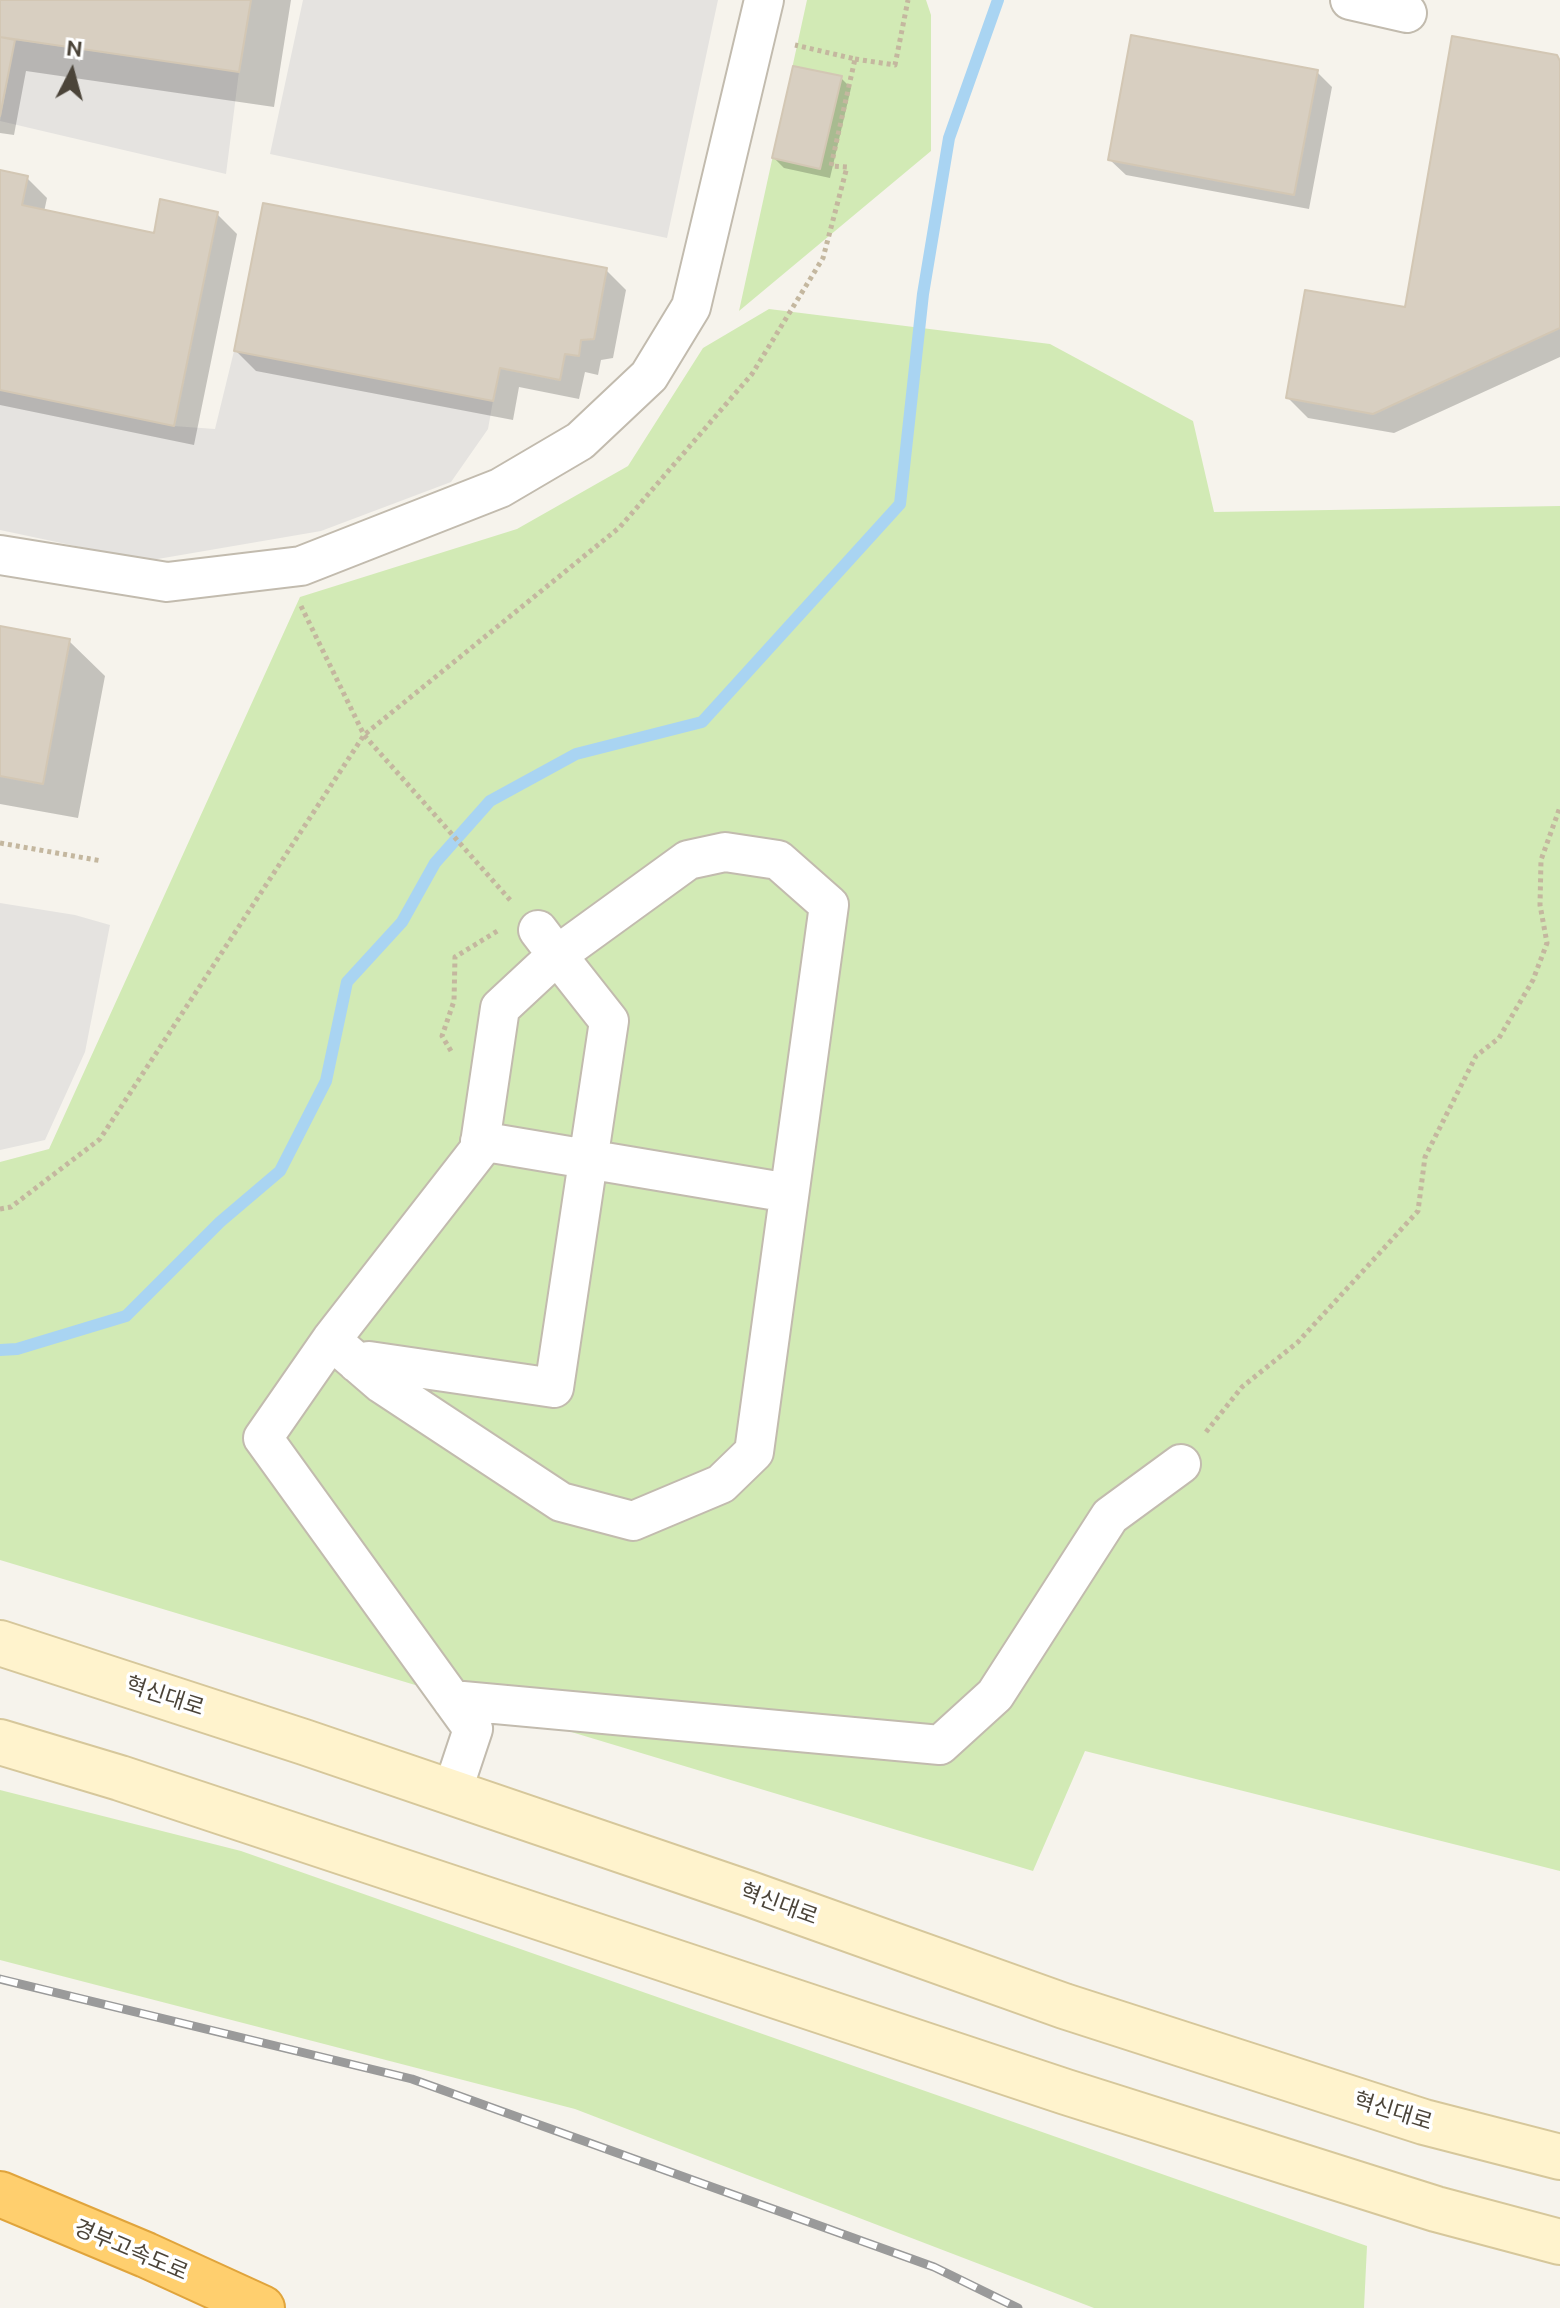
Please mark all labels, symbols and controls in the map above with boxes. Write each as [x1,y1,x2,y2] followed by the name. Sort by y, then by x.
[32,32,112,112] north arrow
[65,34,84,61] text: N
[122,1671,208,1721] street label: 혁신대로
[736,1878,822,1930] street label: 혁신대로
[1350,2087,1436,2135] street label: 혁신대로
[70,2214,192,2286] street label: 경부고속도로

